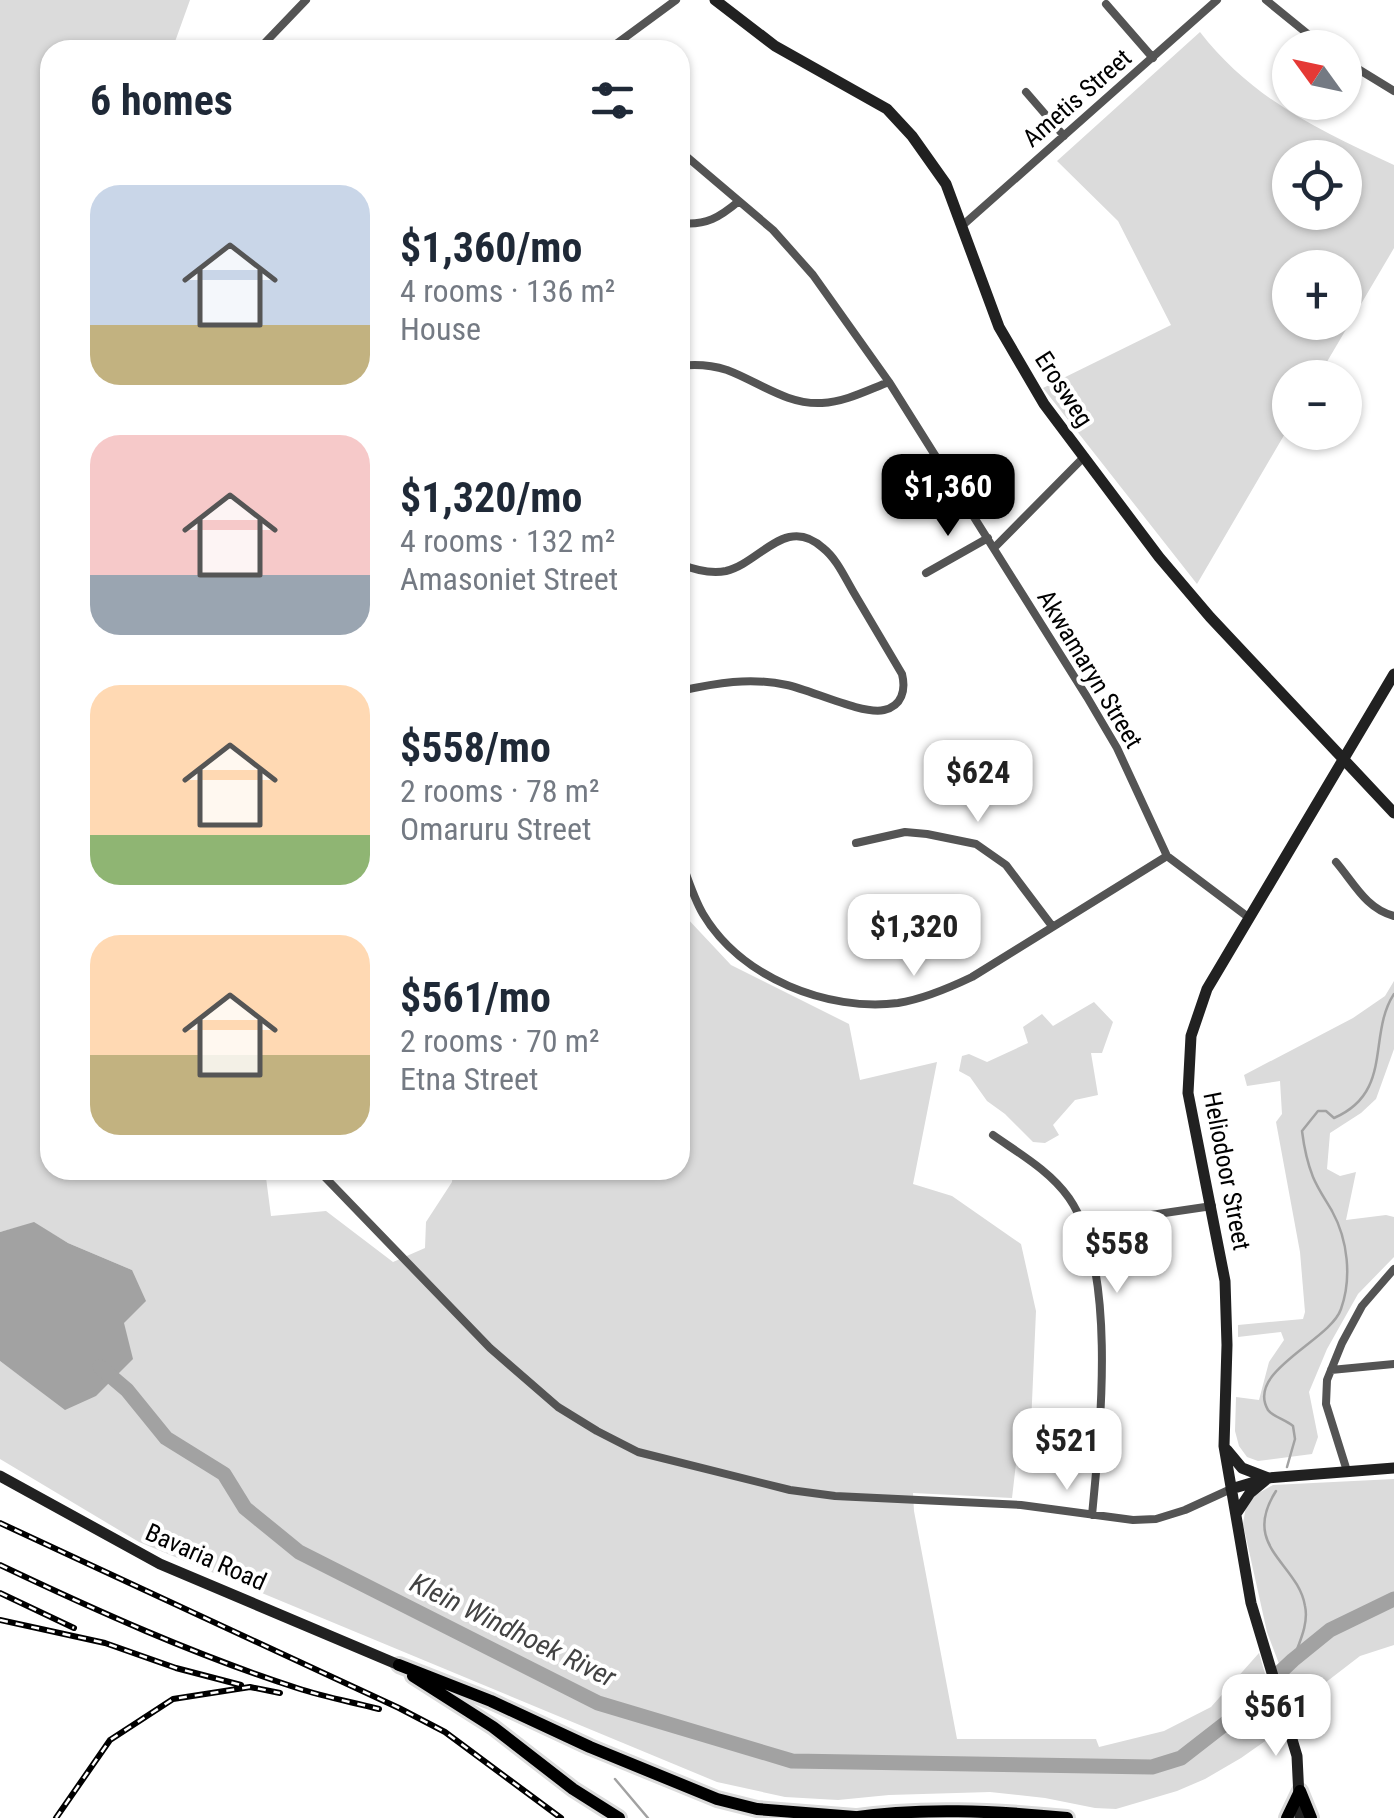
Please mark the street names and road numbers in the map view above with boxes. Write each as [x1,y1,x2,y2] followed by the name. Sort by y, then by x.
[1017,43,1137,153] street label: Ametis Street
[1029,346,1099,432] street label: Erosweg
[1031,585,1149,753] street label: Akwamaryn Street
[1197,1089,1257,1253] street label: Heliodoor Street
[141,1517,271,1597] street label: Bavaria Road

